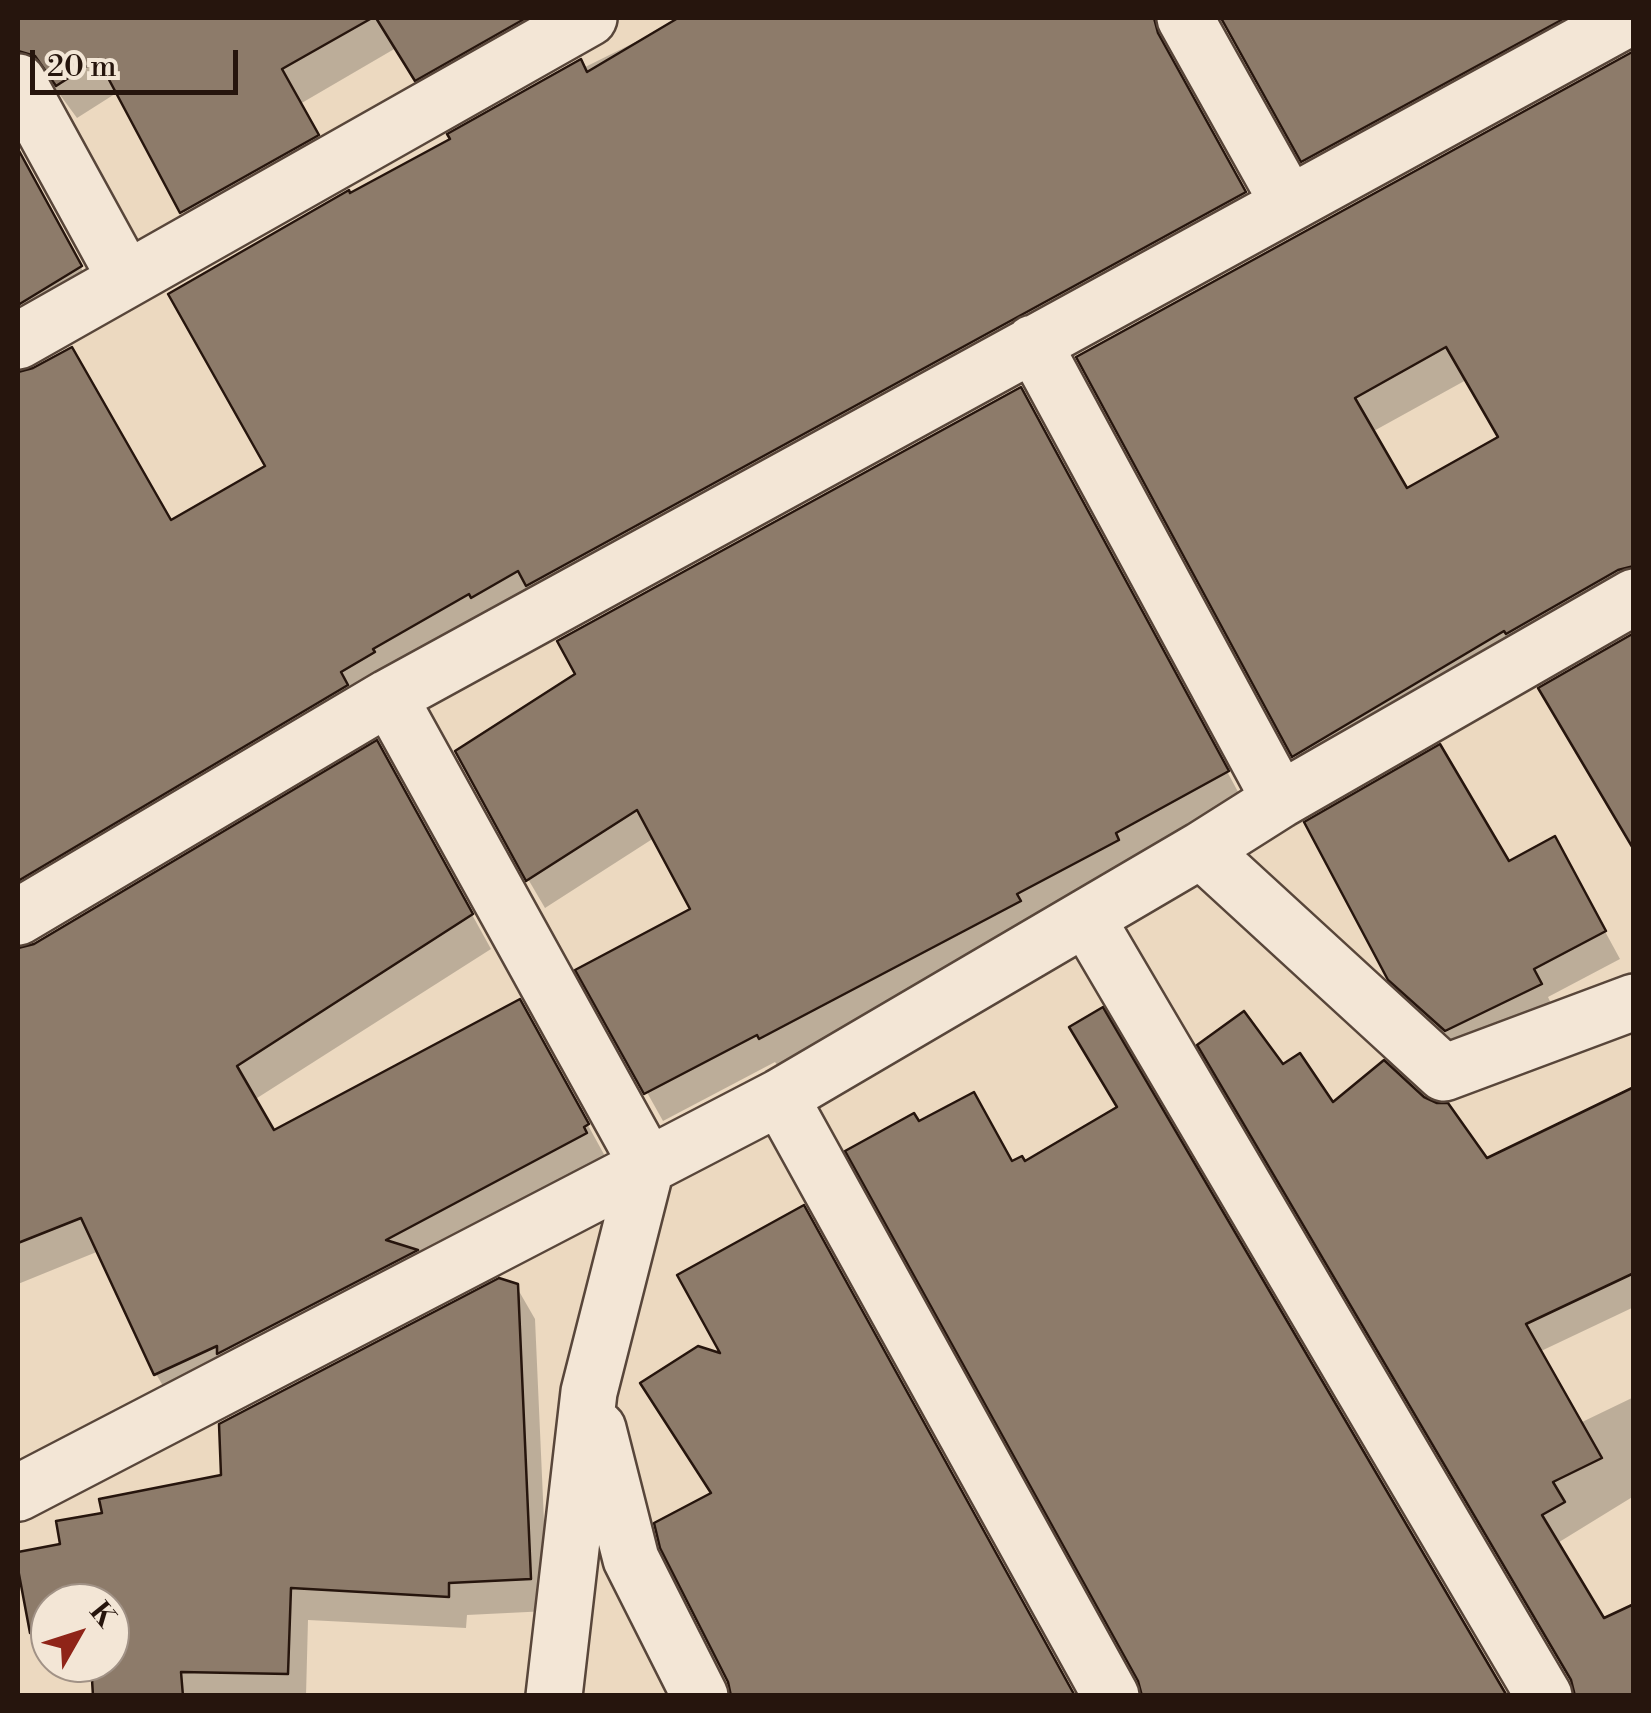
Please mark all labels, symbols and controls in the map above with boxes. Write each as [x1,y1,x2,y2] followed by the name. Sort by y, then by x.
[35,30,242,92] scale bar
[47,48,116,86] text: 20 m
[30,1583,130,1683] north arrow
[81,1595,123,1635] text: K

